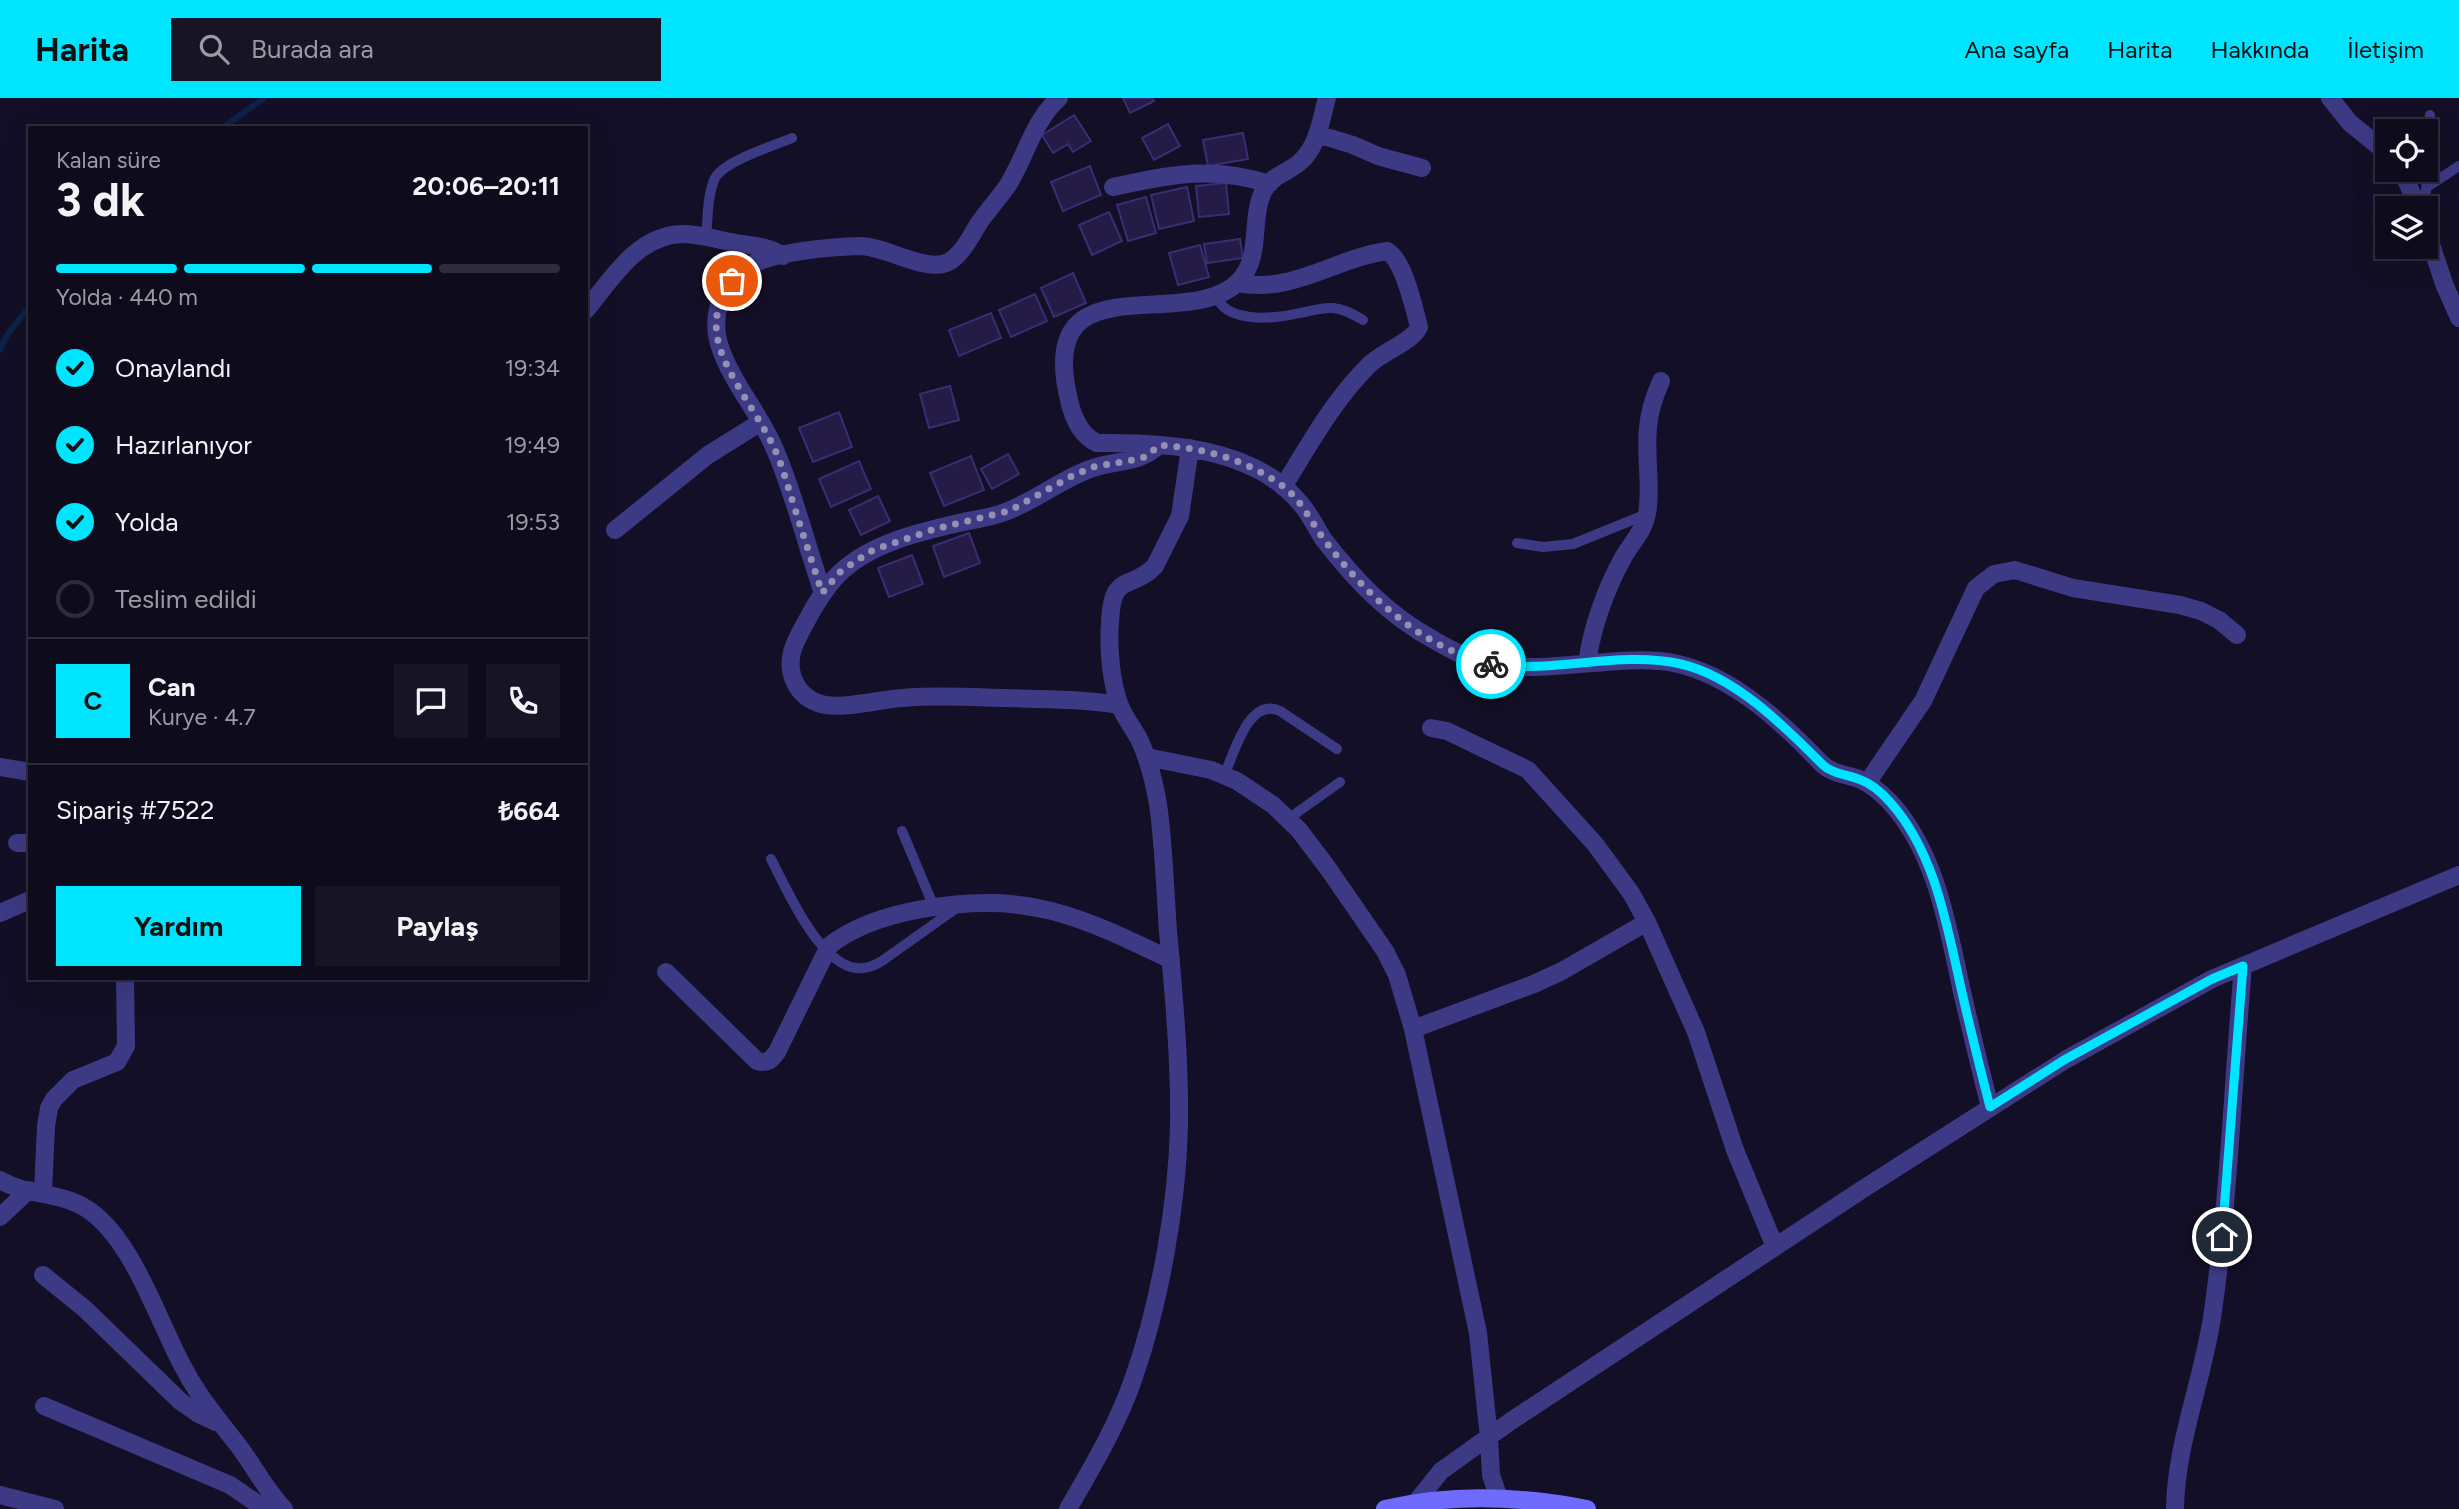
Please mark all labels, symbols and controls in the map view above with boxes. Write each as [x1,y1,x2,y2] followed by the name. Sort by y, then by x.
[171,18,661,81] search box
[35,30,129,69] text: Harita
[195,30,233,68] icon: search
[251,33,374,65] text: Burada ara
[1964,35,2069,64] text: Ana sayfa
[2107,35,2172,64] text: Harita
[2210,35,2309,64] text: Hakkında
[2347,35,2424,64] text: İletişim
[2375,119,2438,259] map controls
[2375,119,2438,182] button: locate
[56,146,161,174] text: Kalan süre
[412,170,560,202] text: 20:06–20:11
[56,172,145,228] text: 3 dk
[2375,196,2438,259] button: layers
[702,251,762,311] pin
[713,262,751,300] icon: bag
[56,283,198,311] text: Yolda · 440 m
[56,349,94,387] icon: check
[115,352,231,384] text: Onaylandı
[505,354,560,382] text: 19:34
[56,426,94,464] icon: check
[115,429,252,461] text: Hazırlanıyor
[504,431,560,459] text: 19:49
[56,503,94,541] icon: check
[115,506,178,538] text: Yolda
[506,508,560,536] text: 19:53
[115,583,257,615] text: Teslim edildi
[1456,629,1526,699] courier
[1472,645,1510,683] icon: bike
[394,664,468,738] button: chat
[486,664,560,738] button: phone
[148,671,195,703] text: Can
[84,685,102,717] text: C
[148,703,256,731] text: Kurye · 4.7
[56,794,214,826] text: Sipariş #7522
[499,795,560,827] text: ₺664
[56,886,301,966] button: Yardım
[315,886,560,966] button: Paylaş
[2192,1207,2252,1267] pin
[2203,1218,2241,1256] icon: home

